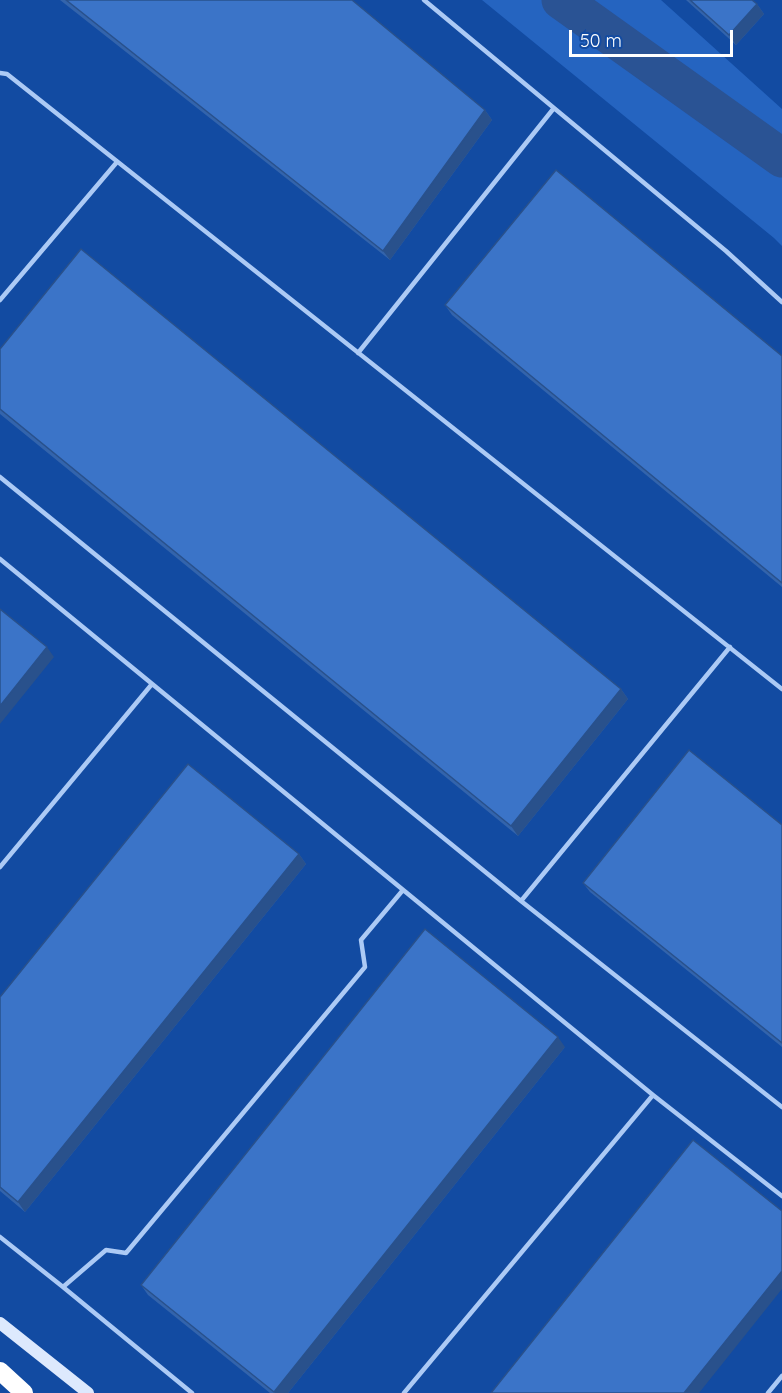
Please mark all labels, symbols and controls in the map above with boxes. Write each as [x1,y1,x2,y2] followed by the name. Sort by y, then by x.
[572,18,736,56] scale bar
[580,29,622,52] text: 50 m

